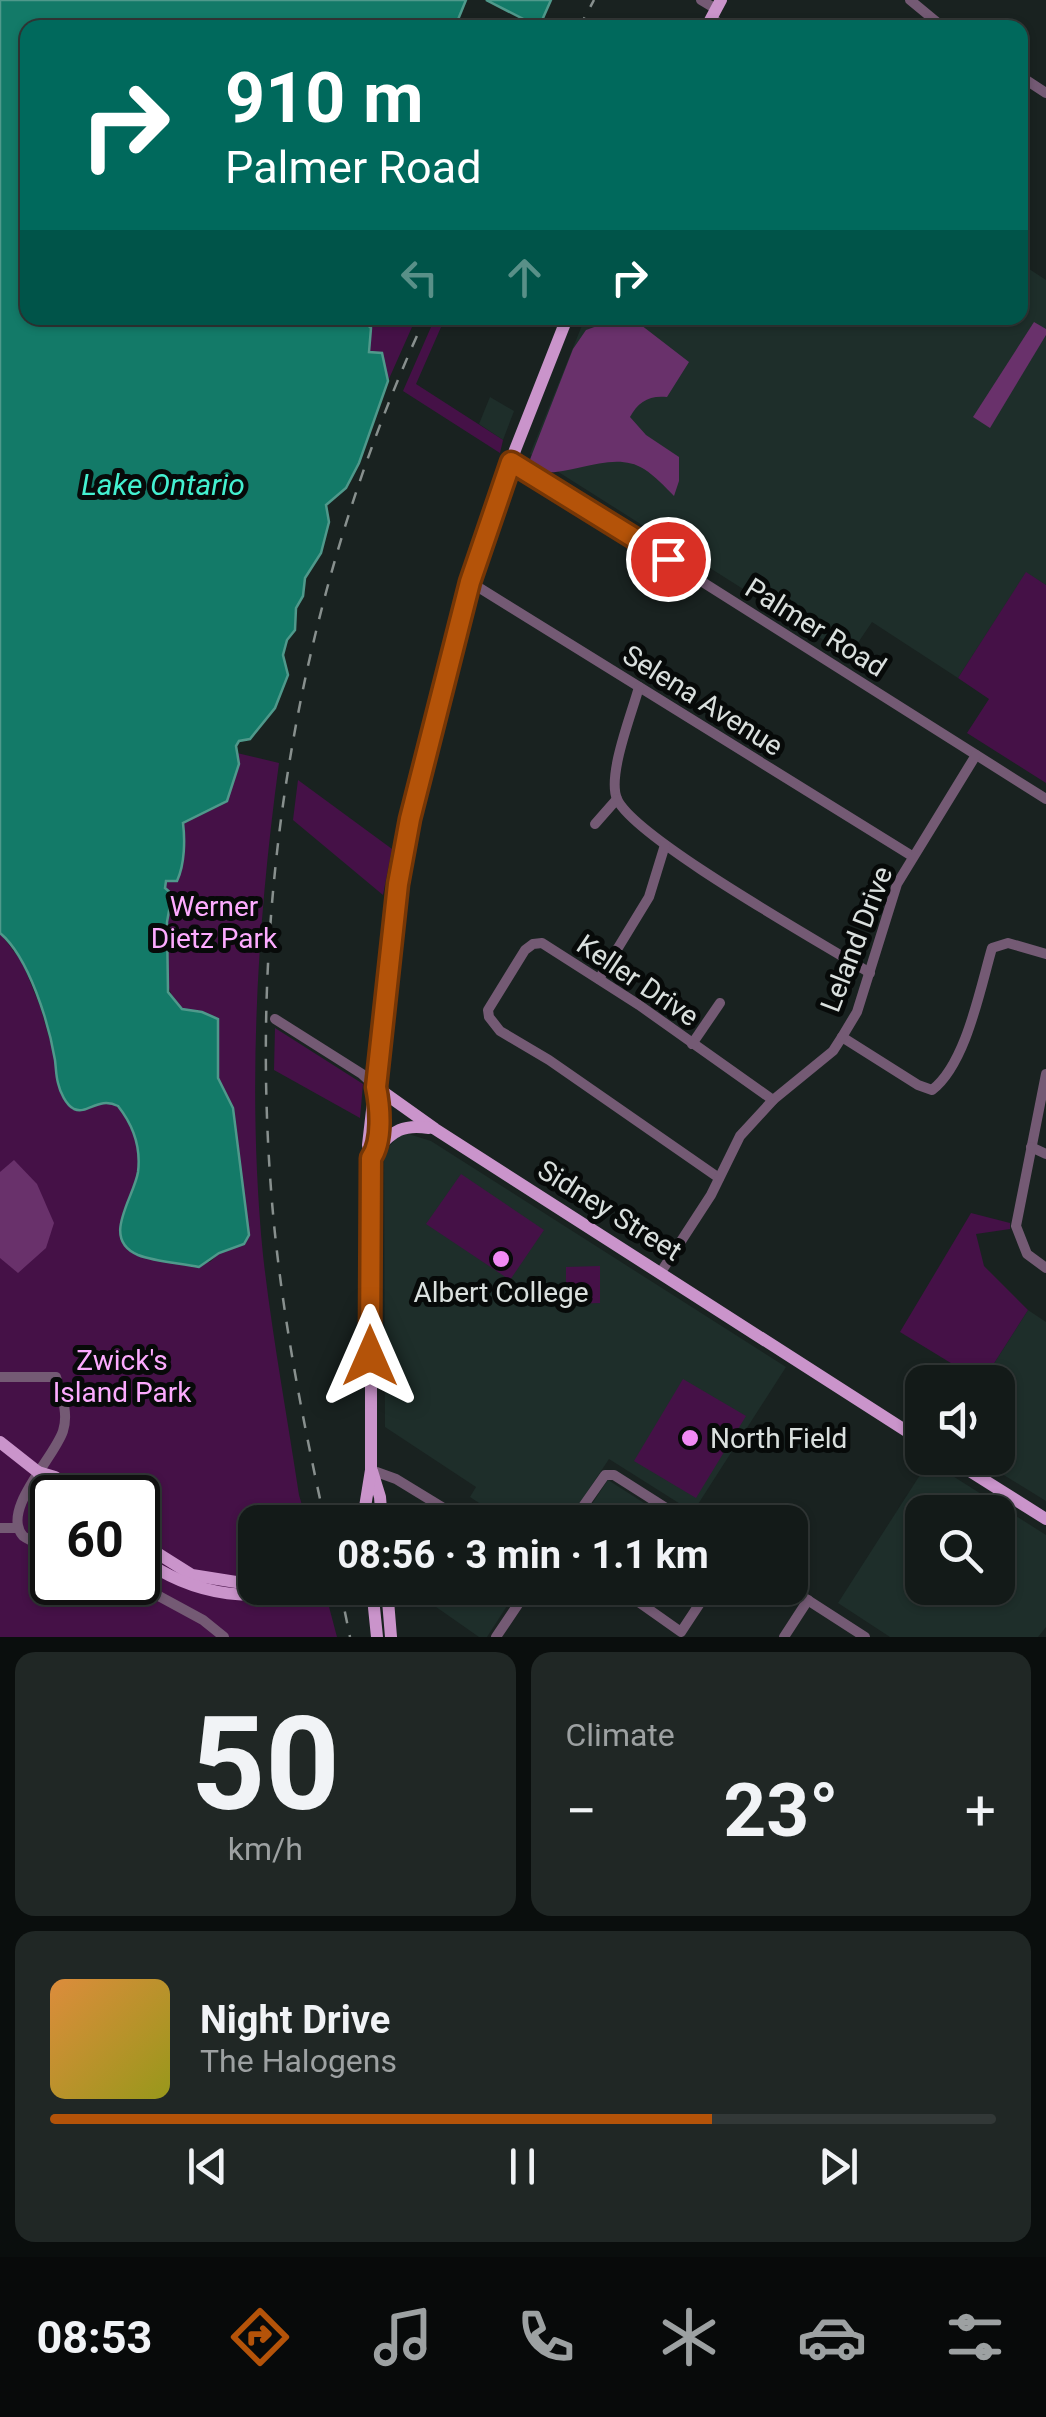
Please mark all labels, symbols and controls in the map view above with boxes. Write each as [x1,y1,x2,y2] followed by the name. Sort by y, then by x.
[225,57,424,139] text: 910 m
[60,60,190,190] icon: right
[225,141,482,194] text: Palmer Road
[392,250,447,305] icon: left
[497,250,552,305] icon: ahead
[602,250,657,305] icon: right
[81,467,245,502] water label: Lake Ontario
[626,517,711,602] pin
[641,532,696,587] icon: arrive
[739,571,892,684] street label: Palmer Road
[617,638,789,763] street label: Selena Avenue
[814,862,899,1017] street label: Leland Drive
[151,890,278,955] park label: Werner Dietz Park
[571,928,705,1033] street label: Keller Drive
[532,1153,688,1268] street label: Sidney Street
[490,1248,512,1270] marker: Albert College
[413,1276,589,1309] place label: Albert College
[318,1304,422,1408] position arrow
[53,1344,192,1409] park label: Zwick's Island Park
[905,1365,1015,1605] map controls
[905,1365,1015,1475] button: sound
[710,1422,847,1455] place label: North Field
[679,1427,701,1449] marker: North Field
[30,1475,160,1605] speed limit sign: 60
[905,1495,1015,1605] button: search
[337,1533,709,1577] text: 08:56 · 3 min · 1.1 km
[191,1688,340,1841] text: 50
[566,1716,675,1754] text: Climate
[723,1766,839,1854] text: 23°
[566,1779,597,1843] text: −
[965,1779,996,1843] text: +
[228,1830,303,1868] text: km/h
[200,1998,390,2042] text: Night Drive
[200,2042,397,2080] text: The Halogens
[180,2139,235,2194] icon: previous
[495,2139,550,2194] icon: pause
[811,2139,866,2194] icon: next
[225,2302,295,2372] icon: directions
[368,2302,438,2372] icon: music
[511,2302,581,2372] icon: phone
[654,2302,724,2372] icon: climate
[797,2302,867,2372] icon: car
[940,2302,1010,2372] icon: filters
[36,2311,152,2364] text: 08:53

